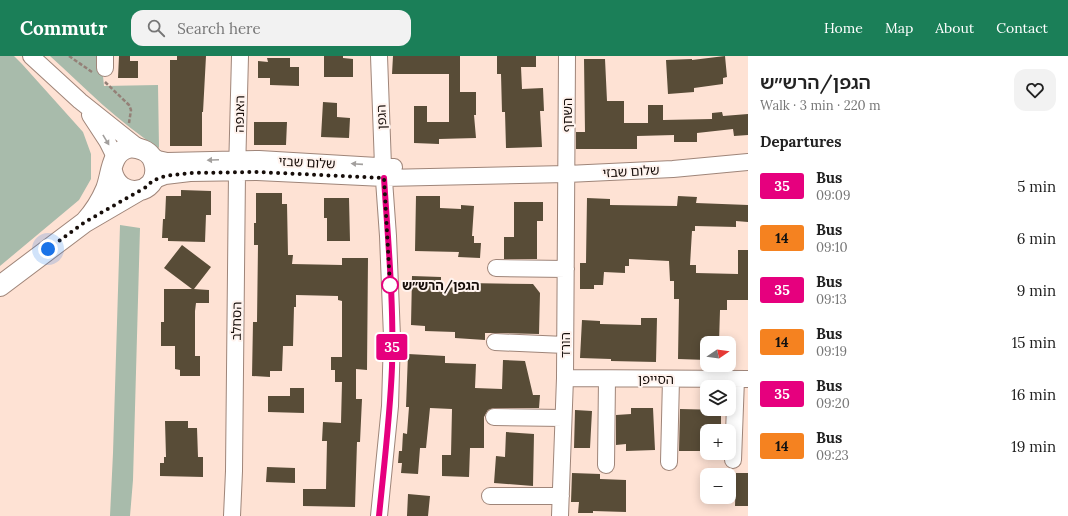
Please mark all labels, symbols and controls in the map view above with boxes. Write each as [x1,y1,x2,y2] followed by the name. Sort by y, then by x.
[131,10,411,46] search box
[20,16,107,40] text: Commutr
[145,17,167,39] icon: search
[177,19,261,38] text: Search here
[824,19,863,37] text: Home
[885,19,913,37] text: Map
[935,19,974,37] text: About
[996,19,1048,37] text: Contact
[1014,69,1056,111] button: heart
[760,70,871,94] text: הגפן/הרש״ש
[231,95,248,133] street label: האנפה
[760,97,881,114] text: Walk · 3 min · 220 m
[559,98,576,132] street label: השחף
[373,104,390,130] street label: הגפן
[760,132,841,151] text: Departures
[103,134,110,146] one-way arrow
[278,153,336,172] street label: שלום שבזי
[206,157,219,163] one-way arrow
[351,161,363,168] one-way arrow
[602,162,660,181] street label: שלום שבזי
[816,168,842,187] text: Bus
[774,177,790,195] text: 35
[1017,177,1056,196] text: 5 min
[816,187,850,204] text: 09:09
[816,220,842,239] text: Bus
[775,229,789,247] text: 14
[1017,229,1056,248] text: 6 min
[38,239,58,259] your location
[816,239,848,256] text: 09:10
[816,272,842,291] text: Bus
[381,276,399,294] marker: הגפן/הרש״ש
[402,277,479,294] place label: הגפן/הרש״ש
[774,281,790,299] text: 35
[1017,281,1056,300] text: 9 min
[816,291,847,308] text: 09:13
[228,301,245,341] street label: הסחלב
[816,324,842,343] text: Bus
[557,332,574,358] street label: הורד
[775,333,789,351] text: 14
[1012,333,1056,352] text: 15 min
[374,334,410,360] line badge: 35
[700,336,736,372] north arrow
[700,336,736,504] map controls
[384,338,400,356] text: 35
[816,343,847,360] text: 09:19
[638,371,674,388] street label: הסייפן
[816,376,842,395] text: Bus
[700,380,736,416] button: layers
[774,385,790,403] text: 35
[1011,385,1056,404] text: 16 min
[816,395,850,412] text: 09:20
[700,424,736,460] button: +
[816,428,842,447] text: Bus
[775,437,789,455] text: 14
[1011,437,1056,456] text: 19 min
[816,447,849,464] text: 09:23
[700,468,736,504] button: −

